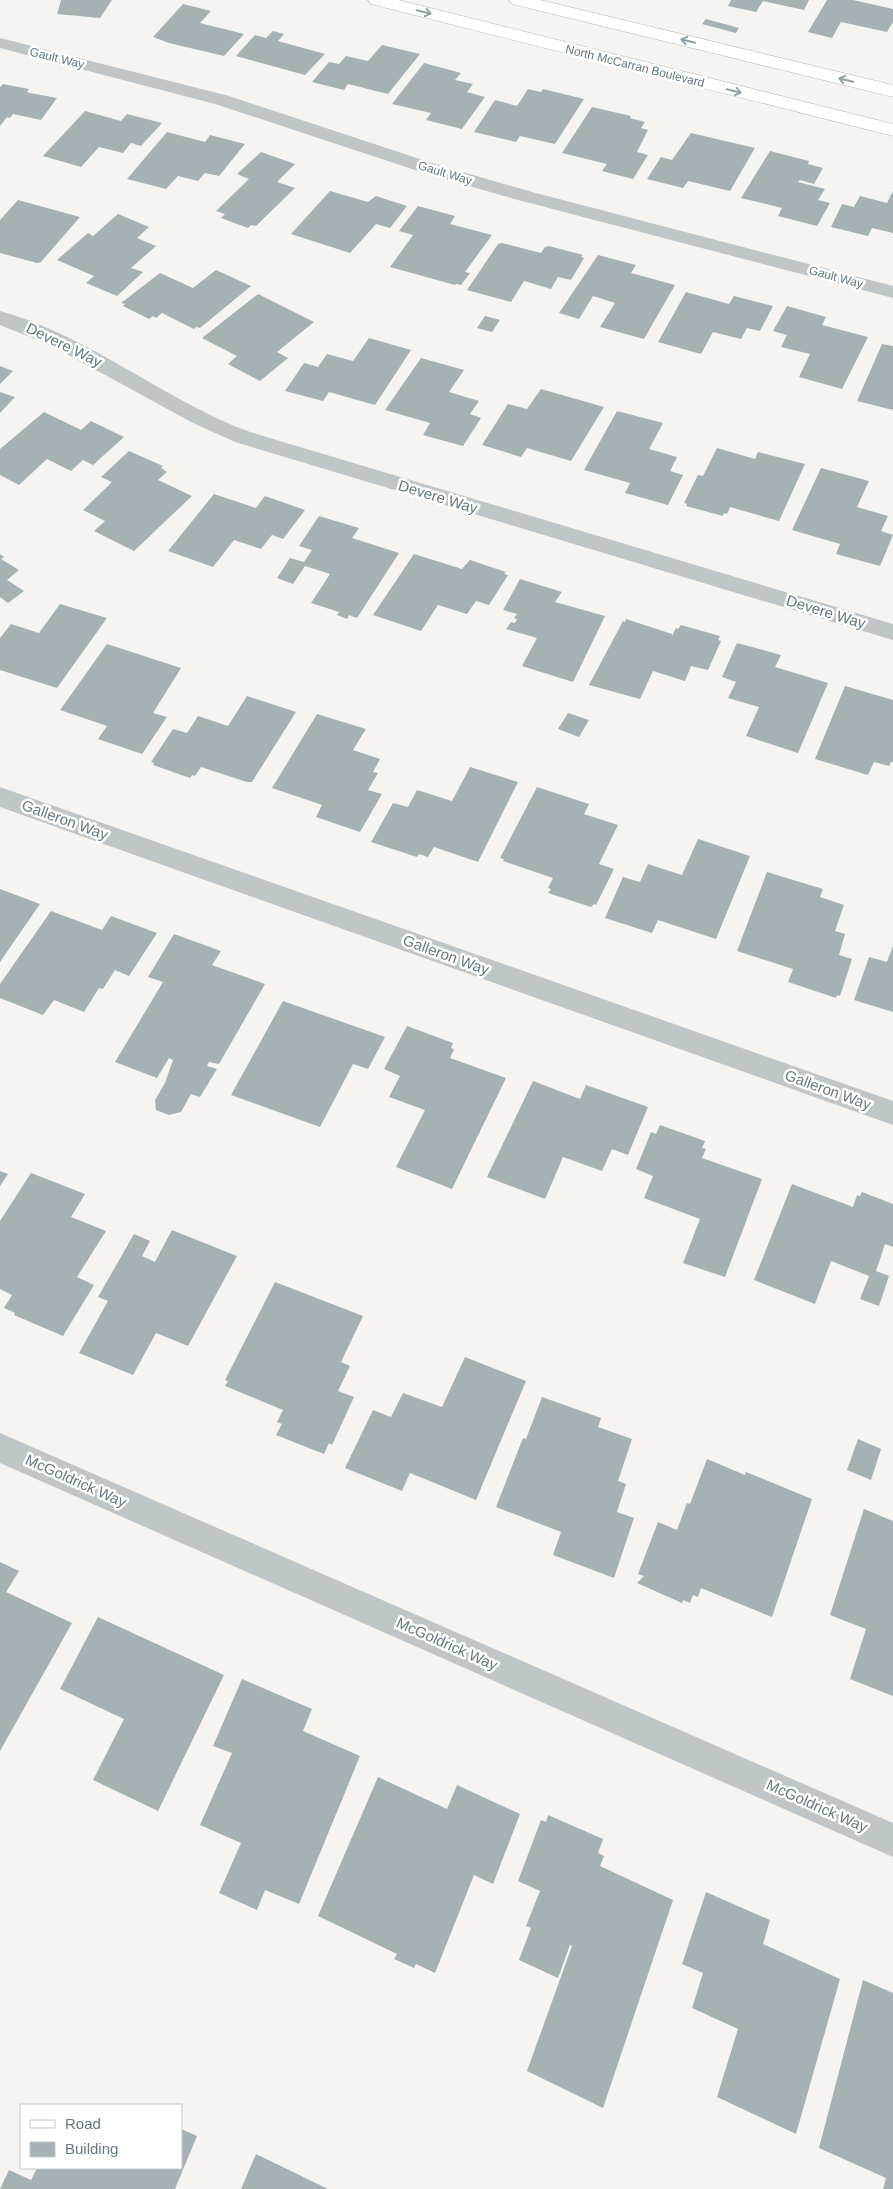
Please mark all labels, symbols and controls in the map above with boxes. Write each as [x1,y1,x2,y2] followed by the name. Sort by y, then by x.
[415,8,431,17] one-way arrow
[680,36,696,45] one-way arrow
[564,42,706,90] street label: North McCarran Boulevard
[28,44,86,72] street label: Gault Way
[838,75,854,84] one-way arrow
[726,86,742,96] one-way arrow
[416,158,474,188] street label: Gault Way
[807,263,865,291] street label: Gault Way
[24,319,105,370] street label: Devere Way
[396,476,480,517] street label: Devere Way
[784,591,868,632] street label: Devere Way
[20,796,111,843] street label: Galleron Way
[401,931,492,978] street label: Galleron Way
[783,1066,874,1113] street label: Galleron Way
[23,1451,130,1511] street label: McGoldrick Way
[394,1614,501,1674] street label: McGoldrick Way
[764,1776,871,1836] street label: McGoldrick Way
[20,2104,182,2169] legend
[65,2115,101,2132] text: Road
[65,2140,118,2157] text: Building

